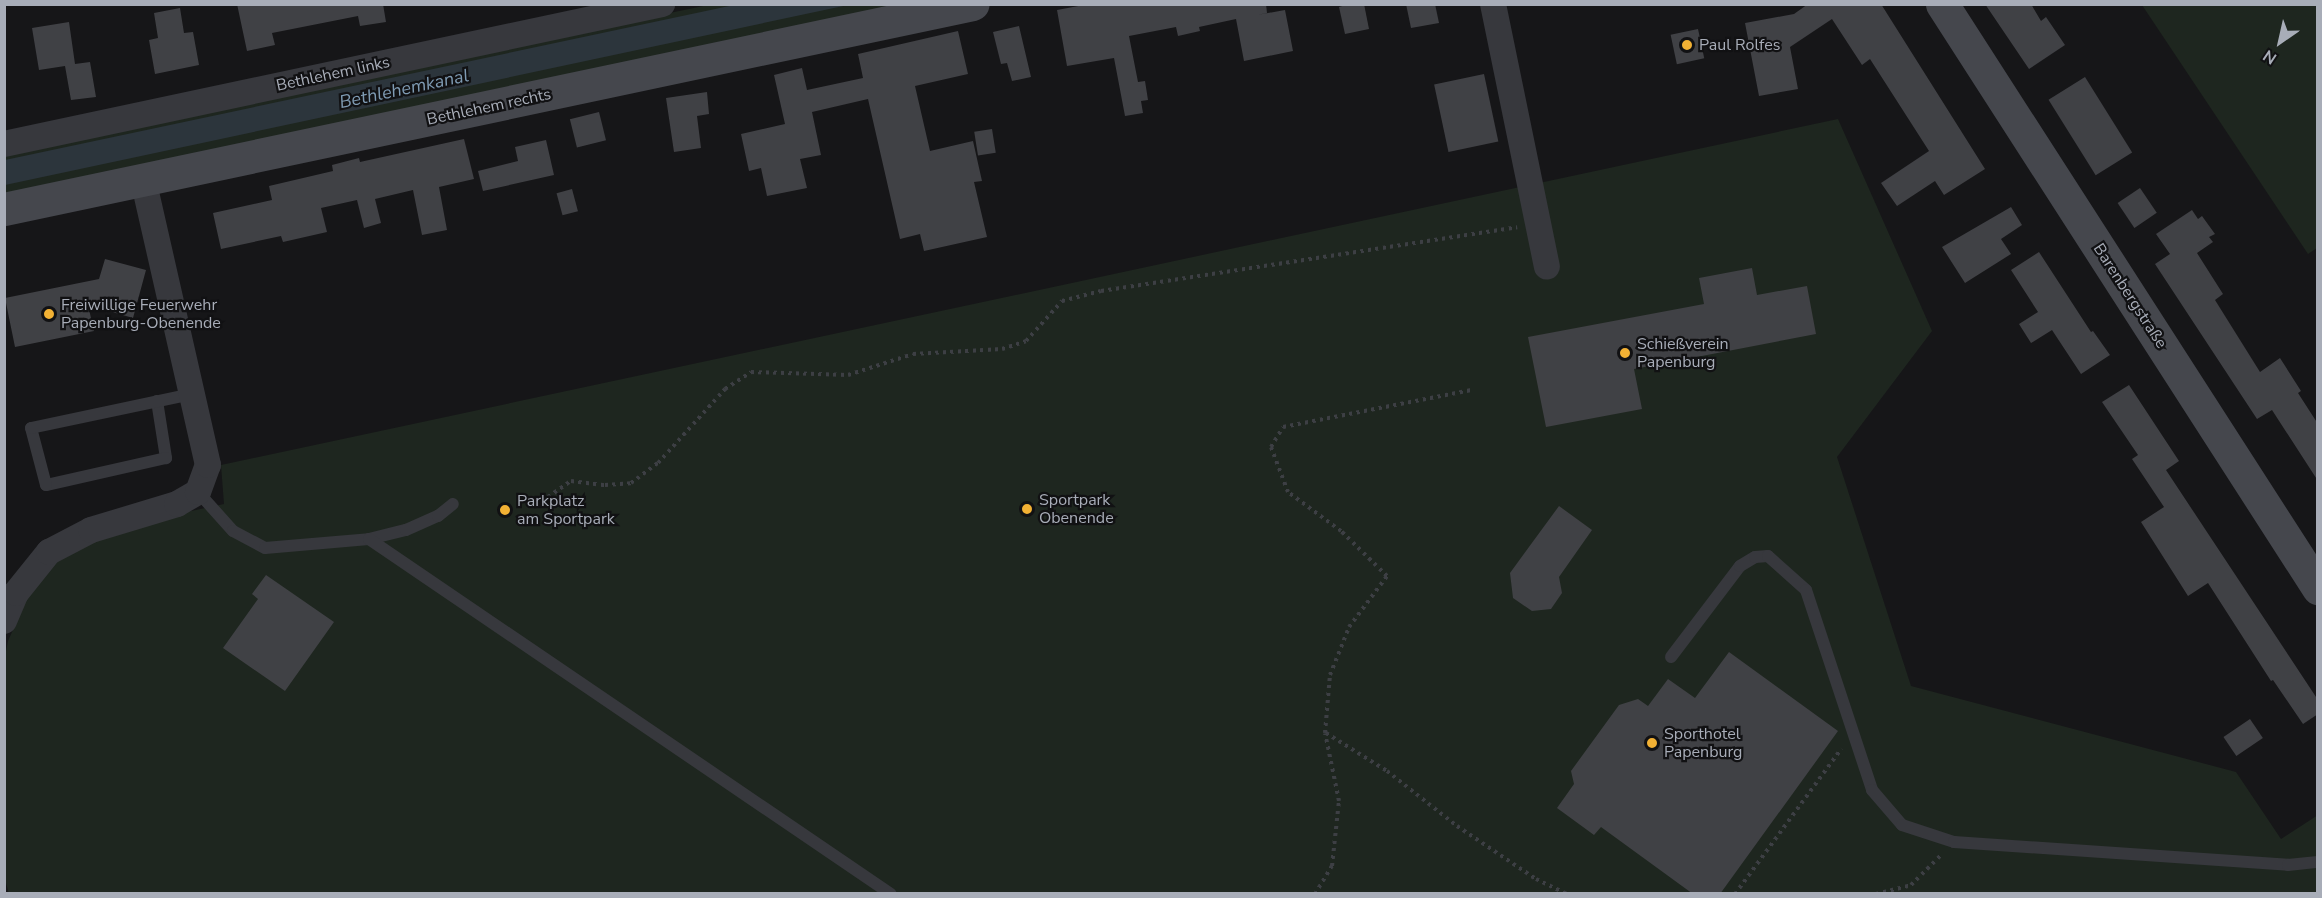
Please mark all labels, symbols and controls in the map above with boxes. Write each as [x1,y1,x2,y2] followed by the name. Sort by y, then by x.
[2250,12,2310,72] north arrow
[1699,35,1780,55] place label: Paul Rolfes
[1680,38,1694,52] marker: Paul Rolfes
[2259,44,2281,69] text: N
[274,53,392,95] street label: Bethlehem links
[337,65,471,113] water label: Bethlehemkanal
[425,84,553,130] street label: Bethlehem rechts
[2089,240,2171,352] street label: Barenbergstraße
[61,295,221,333] place label: Freiwillige Feuerwehr Papenburg-Obenende
[42,307,56,321] marker: Freiwillige Feuerwehr Papenburg-Obenende
[1637,334,1729,372] place label: Schießverein Papenburg
[1618,346,1632,360] marker: Schießverein Papenburg
[1039,490,1114,528] place label: Sportpark Obenende
[517,491,615,529] place label: Parkplatz am Sportpark
[1020,502,1034,516] marker: Sportpark Obenende
[498,503,512,517] marker: Parkplatz am Sportpark
[1664,724,1742,762] place label: Sporthotel Papenburg
[1645,736,1659,750] marker: Sporthotel Papenburg

